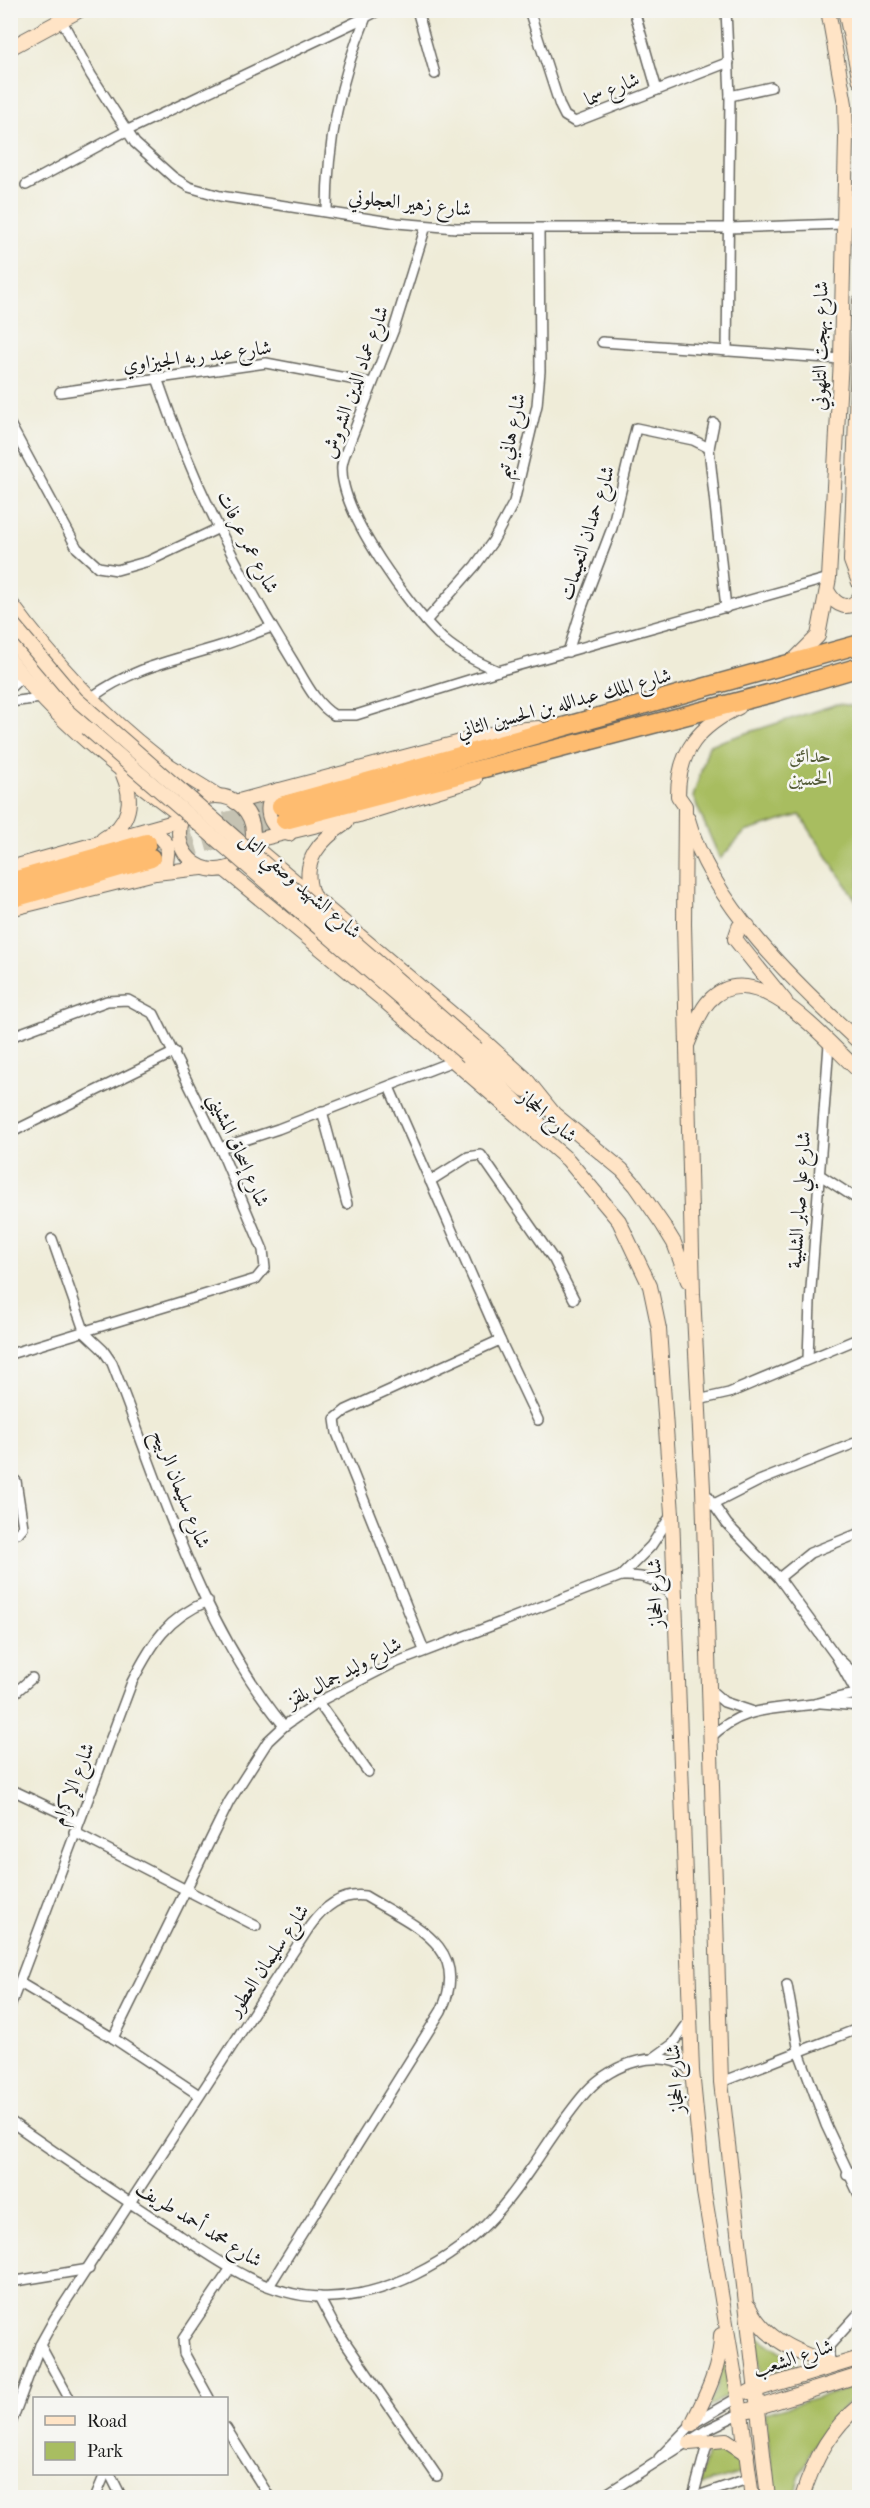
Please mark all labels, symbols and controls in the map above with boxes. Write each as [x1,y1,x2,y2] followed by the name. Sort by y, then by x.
[581,67,645,116] street label: شارع سما
[347,185,473,227] street label: شارع زهير العجلوني
[807,281,839,411] street label: شارع بهجت التلهوني
[317,303,399,463] street label: شارع عماد الدين الشروش
[121,335,273,383] street label: شارع عبد ربه الجيزاوي
[490,391,538,482] street label: شارع هاني تيم
[554,463,625,605] street label: شارع حمدان النعيمات
[207,487,284,600] street label: شارع عمر عرفات
[454,663,675,749] street label: شارع الملك عبدالله بن الحسين الثاني
[788,744,832,790] park label: حدائق الحسين
[231,826,366,950] street label: شارع الشهيد وصفي التل
[509,1083,582,1152] street label: شارع الحجاز
[197,1090,274,1213] street label: شارع إسحاق المشيني
[783,1131,823,1270] street label: شارع علي صابر الشلبية
[141,1426,215,1554] street label: شارع سليمان الربيح
[642,1558,674,1630] street label: شارع الحجاز
[281,1632,408,1718] street label: شارع وليد جمال بلقز
[47,1740,105,1831] street label: شارع الإكرام
[221,1900,319,2025] street label: شارع سليمان العطور
[661,2043,695,2116] street label: شارع الحجاز
[128,2173,268,2277] street label: شارع محمد أحمد طريف
[750,2334,838,2387] street label: شارع الشعب
[33,2397,228,2475] legend
[87,2411,127,2432] text: Road
[87,2441,124,2462] text: Park

